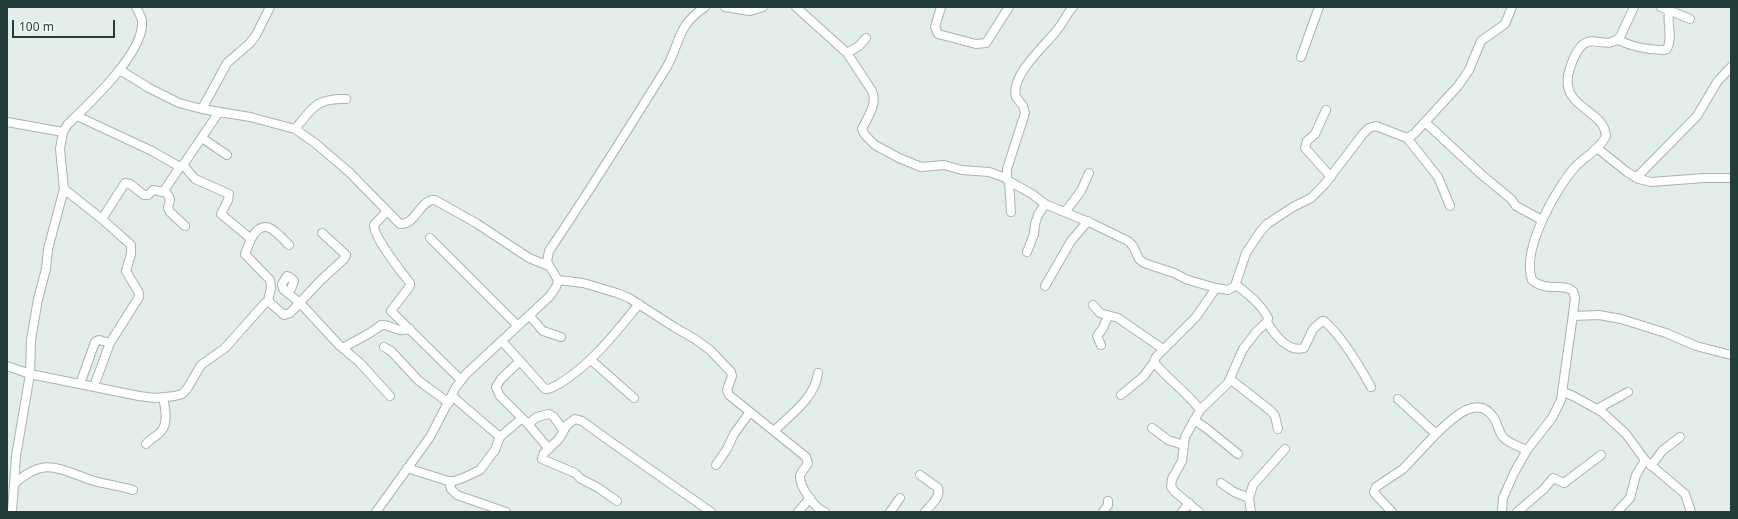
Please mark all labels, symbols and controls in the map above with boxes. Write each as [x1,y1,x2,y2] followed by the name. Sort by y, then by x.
[14,12,117,38] scale bar
[19,18,54,35] text: 100 m

